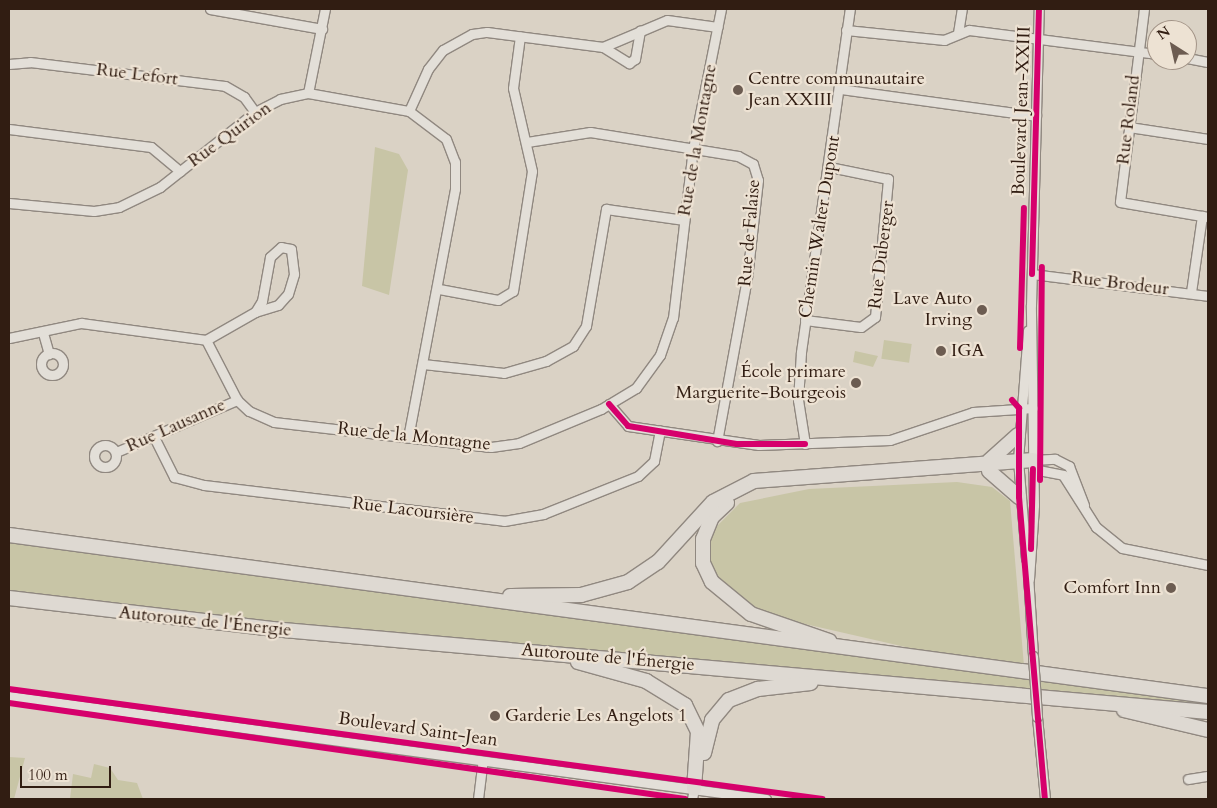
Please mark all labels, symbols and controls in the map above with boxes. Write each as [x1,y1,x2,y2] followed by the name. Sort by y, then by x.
[1147,20,1197,70] north arrow
[1153,22,1174,44] text: N
[1008,26,1036,196] street label: Boulevard Jean-XXIII
[95,59,179,91] street label: Rue Lefort
[674,62,722,218] street label: Rue de la Montagne
[748,69,925,112] place label: Centre communautaire Jean XXIII
[1113,74,1145,166] street label: Rue Roland
[732,84,744,96] marker: Centre communautaire Jean XXIII
[184,98,276,172] street label: Rue Quirion
[795,134,845,320] street label: Chemin Walter Dupont
[735,178,765,288] street label: Rue de Falaise
[865,200,899,310] street label: Rue Duberger
[1070,267,1170,301] street label: Rue Brodeur
[893,289,972,332] place label: Lave Auto Irving
[976,304,988,316] marker: Lave Auto Irving
[951,340,984,362] place label: IGA
[935,345,947,357] marker: IGA
[676,362,846,404] place label: École primare Marguerite-Bourgeois
[850,377,862,389] marker: École primare Marguerite-Bourgeois
[123,395,229,457] street label: Rue Lausanne
[336,418,492,456] street label: Rue de la Montagne
[351,493,475,529] street label: Rue Lacoursière
[1063,577,1161,599] place label: Comfort Inn
[1165,582,1177,594] marker: Comfort Inn
[118,602,292,642] street label: Autoroute de l'Énergie
[521,640,695,676] street label: Autoroute de l'Énergie
[505,705,687,727] place label: Garderie Les Angelots 1
[337,708,499,752] street label: Boulevard Saint-Jean
[489,710,501,722] marker: Garderie Les Angelots 1
[22,756,114,788] scale bar
[28,765,68,785] text: 100 m

